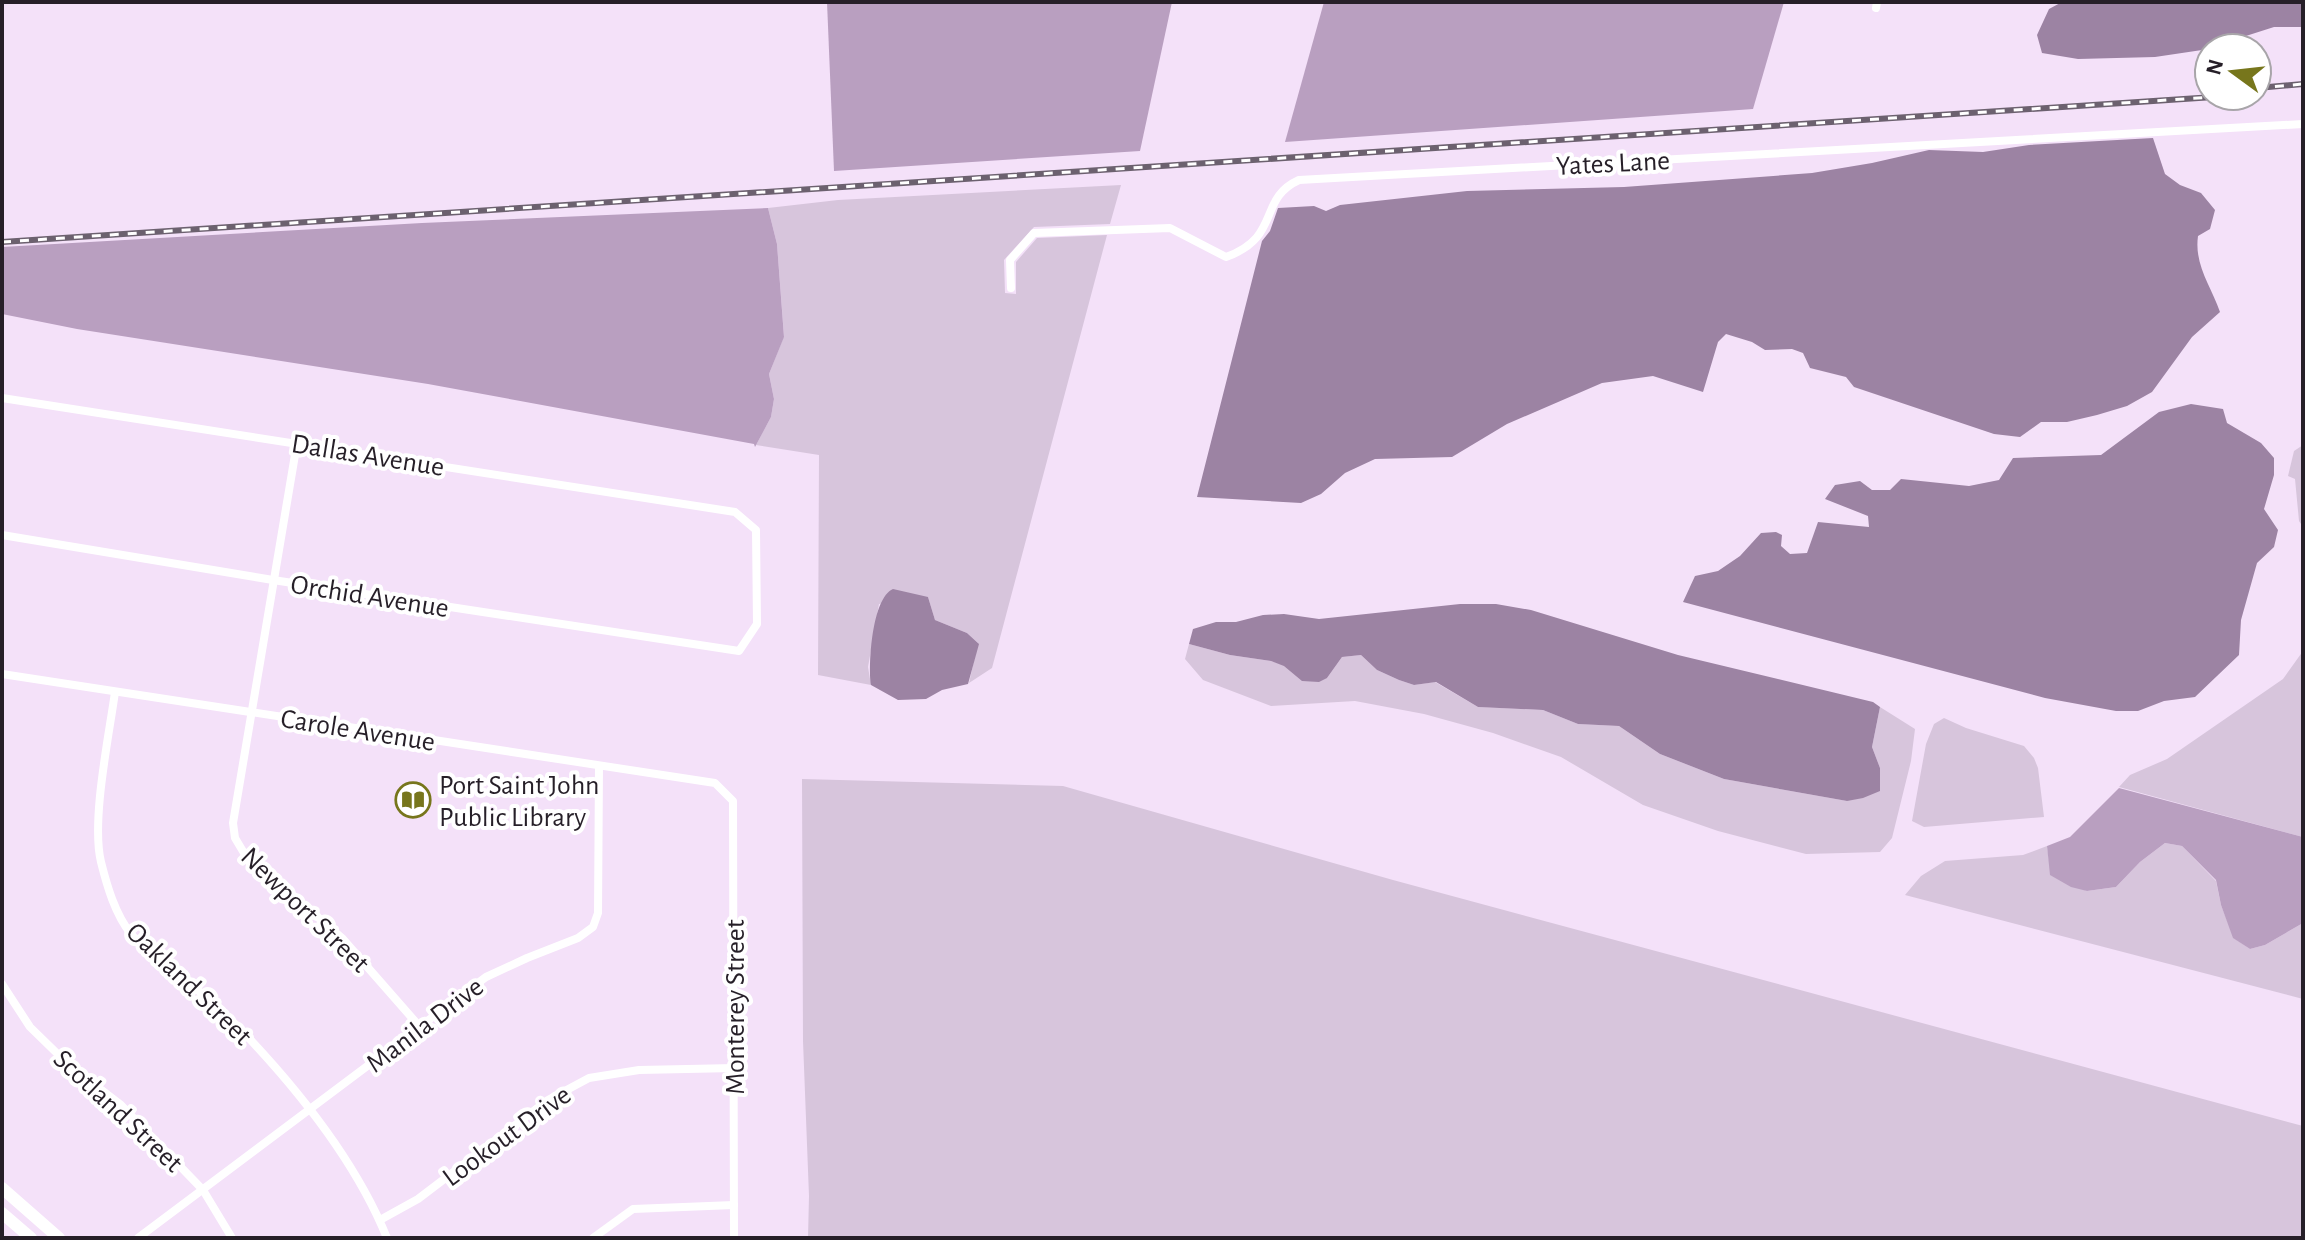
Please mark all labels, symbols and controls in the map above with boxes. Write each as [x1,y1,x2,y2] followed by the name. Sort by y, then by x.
[2193,32,2273,112] north arrow
[2202,57,2227,77] text: N
[1555,147,1671,181] street label: Yates Lane
[289,430,446,482] street label: Dallas Avenue
[289,571,451,623] street label: Orchid Avenue
[278,705,437,757] street label: Carole Avenue
[439,772,599,832] place label: Port Saint John Public Library
[394,781,432,819] library icon: Port Saint John Public Library
[235,843,374,978] street label: Newport Street
[120,918,257,1051] street label: Oakland Street
[722,919,750,1095] street label: Monterey Street
[362,973,489,1078] street label: Manila Drive
[48,1045,188,1178] street label: Scotland Street
[438,1081,576,1192] street label: Lookout Drive

